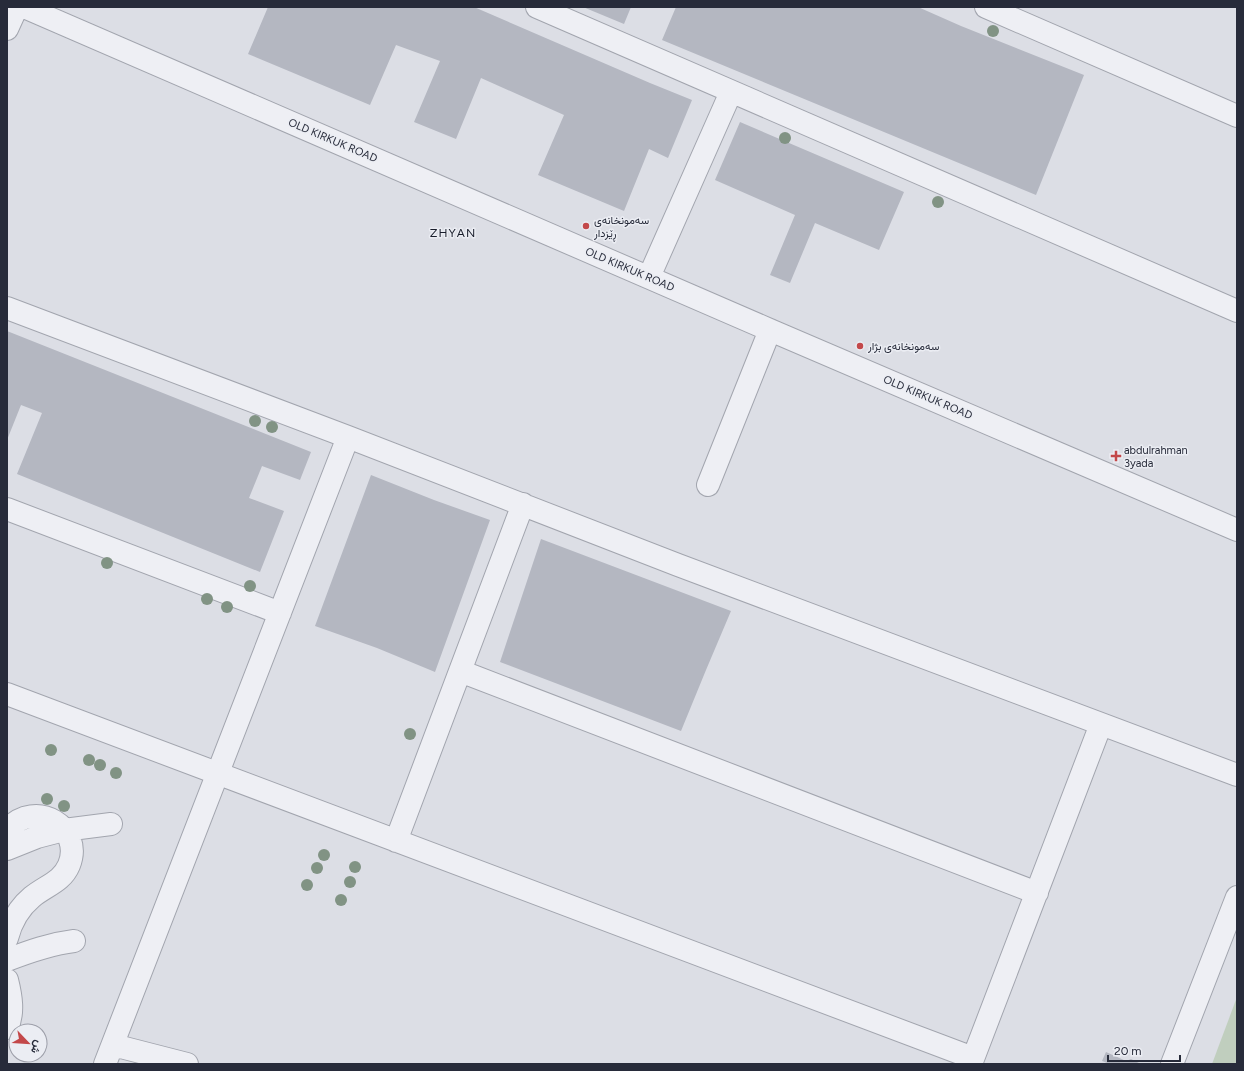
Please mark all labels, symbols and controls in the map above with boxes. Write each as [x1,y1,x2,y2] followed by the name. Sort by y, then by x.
[286,116,380,165] street label: OLD KIRKUK ROAD
[593,214,650,242] place label: سەمونخانەی ڕێزدار
[581,221,591,231] marker: سەمونخانەی ڕێزدار
[430,226,476,240] district label: ZHYAN
[583,245,677,294] street label: OLD KIRKUK ROAD
[867,340,940,353] place label: سەمونخانەی بژار
[855,341,865,351] marker: سەمونخانەی بژار
[881,373,975,422] street label: OLD KIRKUK ROAD
[1124,444,1188,470] place label: abdulrahman 3yada
[1111,451,1121,461] marker: abdulrahman 3yada
[8,1023,48,1063] north arrow
[1108,1037,1180,1063] scale bar
[28,1038,45,1056] text: ش
[1114,1044,1142,1058] text: 20 m

